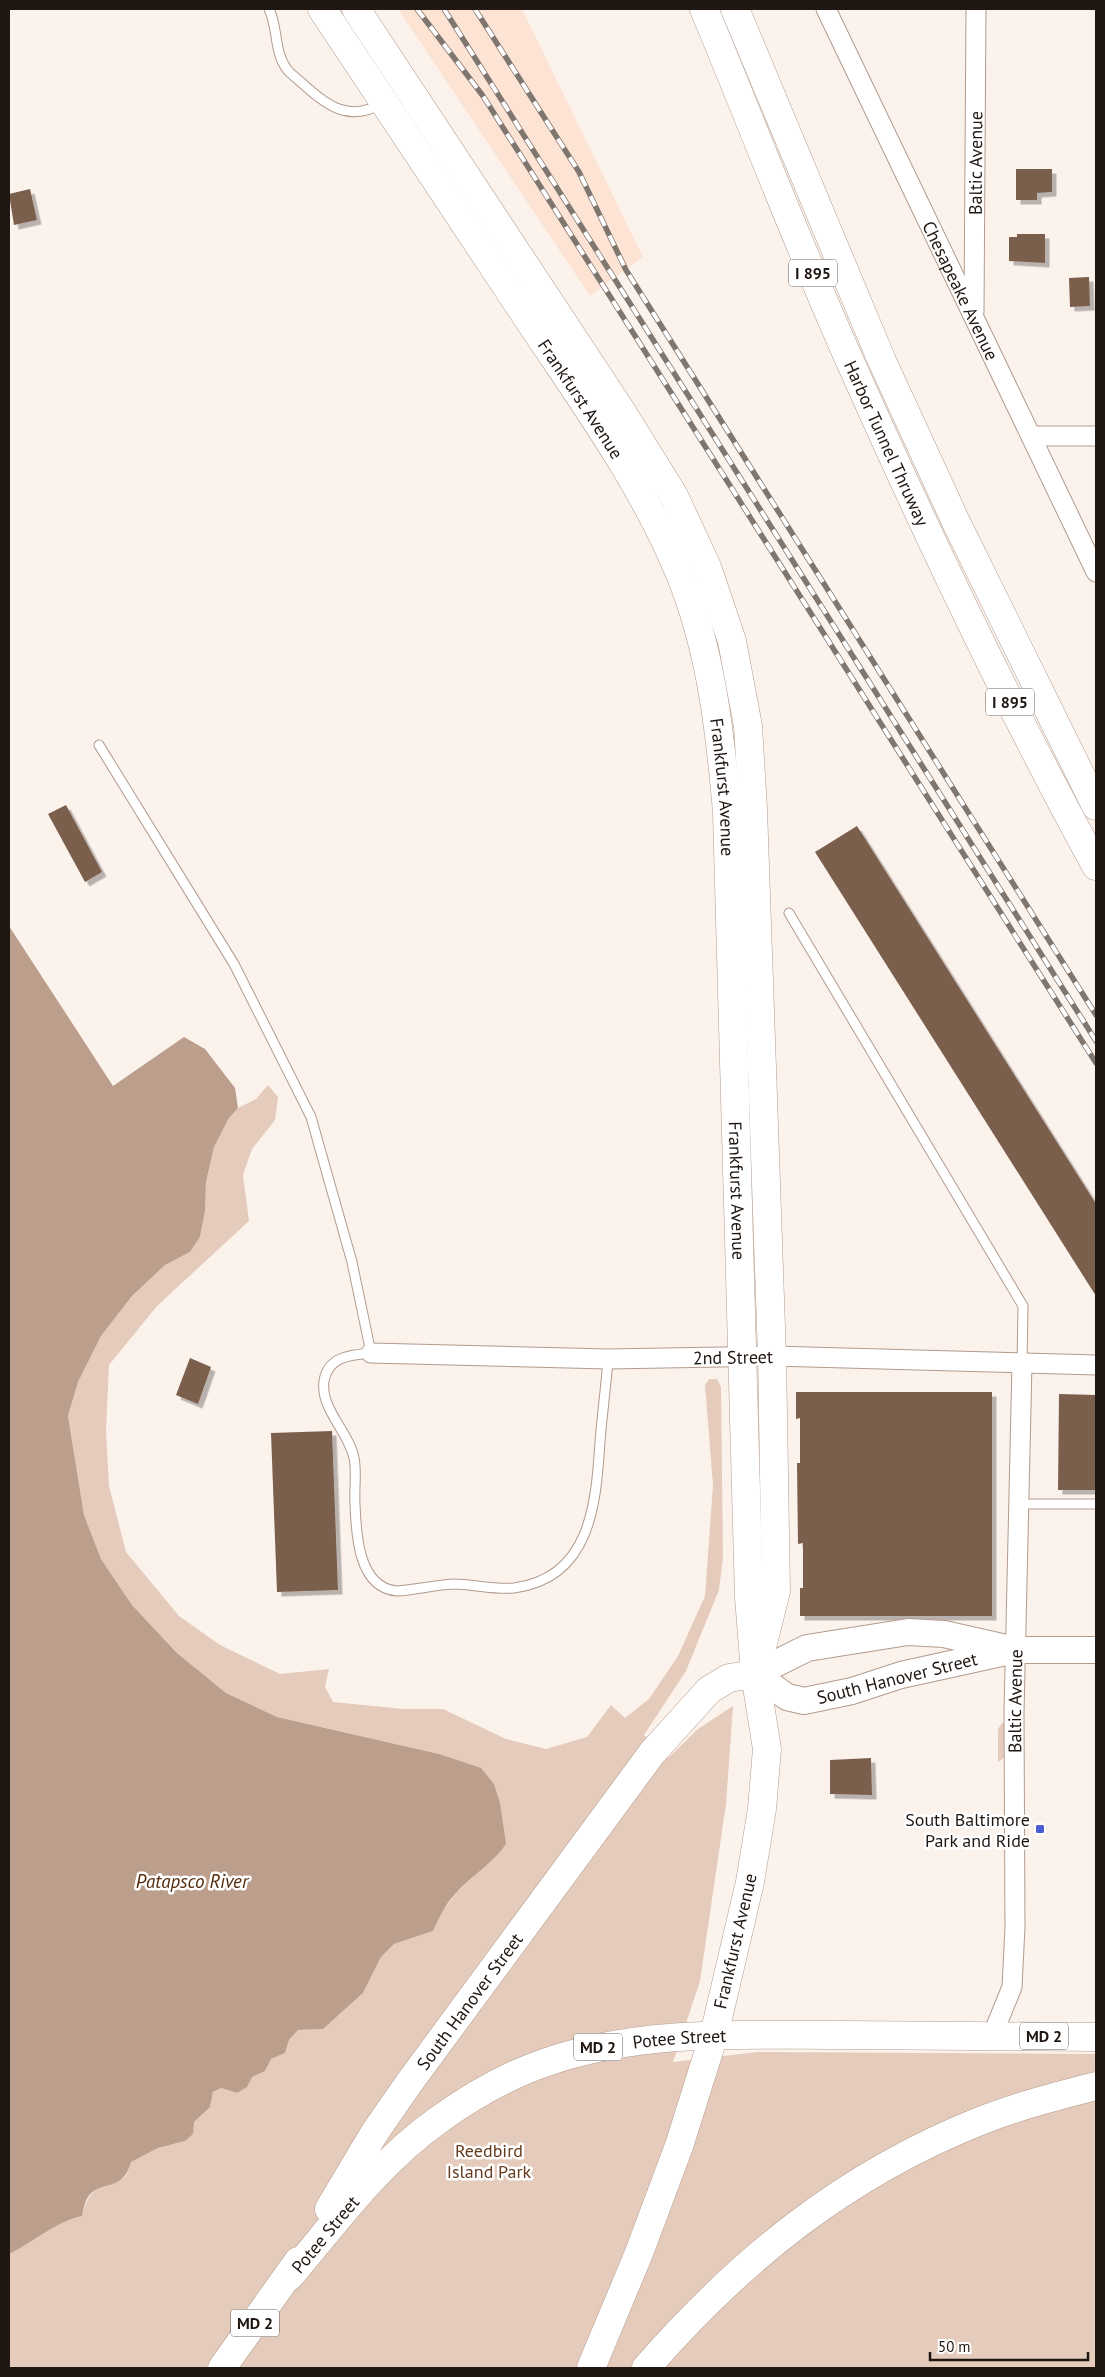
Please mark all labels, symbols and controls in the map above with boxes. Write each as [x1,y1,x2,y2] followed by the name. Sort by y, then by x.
[963,111,987,215] street label: Baltic Avenue
[918,217,1004,364] street label: Chesapeake Avenue
[789,260,837,286] road number: I 895
[533,334,629,463] street label: Frankfurst Avenue
[839,357,935,530] street label: Harbor Tunnel Thruway
[986,689,1034,716] road number: I 895
[705,717,740,856] street label: Frankfurst Avenue
[724,1121,751,1260] street label: Frankfurst Avenue
[693,1344,773,1369] street label: 2nd Street
[814,1647,980,1709] street label: South Hanover Street
[1002,1649,1027,1753] street label: Baltic Avenue
[905,1808,1030,1852] place label: South Baltimore Park and Ride
[1034,1823,1046,1835] marker: South Baltimore Park and Ride
[136,1869,250,1893] water label: Patapsco River
[708,1871,762,2011] street label: Frankfurst Avenue
[411,1928,527,2074] street label: South Hanover Street
[1020,2022,1068,2050] road number: MD 2
[631,2023,727,2053] street label: Potee Street
[574,2034,622,2060] road number: MD 2
[447,2139,532,2183] park label: Reedbird Island Park
[286,2190,364,2278] street label: Potee Street
[231,2310,279,2336] road number: MD 2
[930,2330,1088,2362] scale bar
[938,2337,971,2356] text: 50 m

